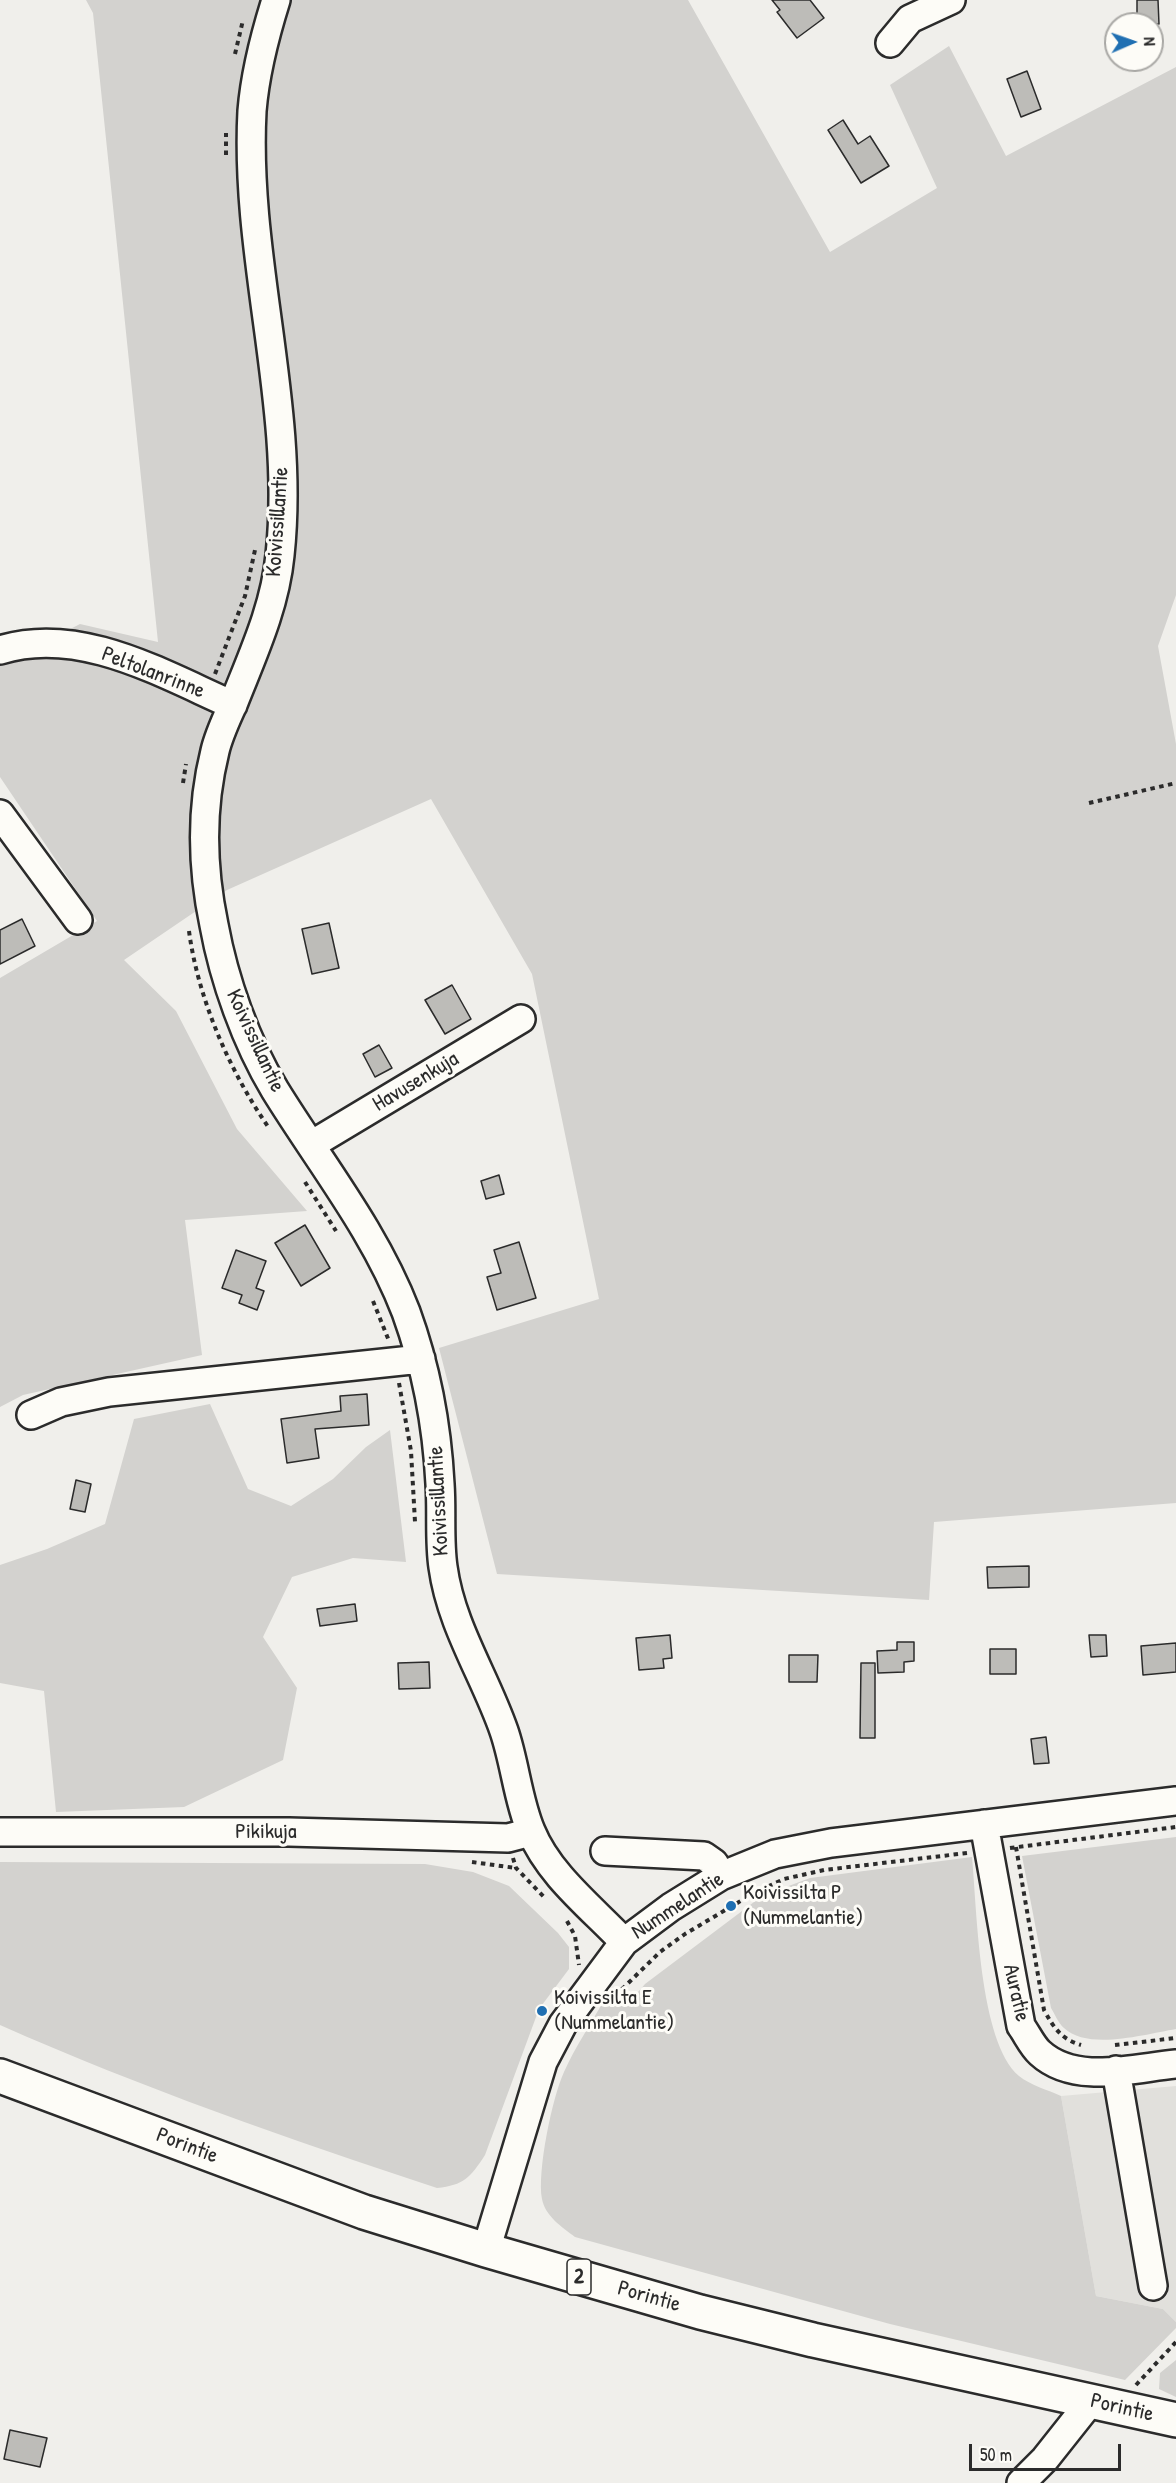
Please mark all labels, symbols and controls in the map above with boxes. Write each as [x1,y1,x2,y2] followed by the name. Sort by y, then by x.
[1104,12,1164,72] north arrow
[1139,37,1161,46] text: N
[261,466,295,578] street label: Koivissillantie
[98,641,208,705] street label: Peltolanrinne
[220,985,290,1097] street label: Koivissillantie
[368,1046,464,1118] street label: Havusenkuja
[423,1445,455,1557] street label: Koivissillantie
[235,1819,297,1845] street label: Pikikuja
[627,1866,729,1946] street label: Nummelantie
[743,1880,863,1932] place label: Koivissilta P (Nummelantie)
[724,1899,738,1913] marker: Koivissilta P (Nummelantie)
[997,1962,1035,2024] street label: Auratie
[554,1985,674,2036] place label: Koivissilta E (Nummelantie)
[535,2004,549,2018] marker: Koivissilta E (Nummelantie)
[152,2122,222,2170] street label: Porintie
[567,2259,591,2295] road number: 2
[615,2275,683,2319] street label: Porintie
[1088,2388,1156,2428] street label: Porintie
[972,2432,1124,2470] scale bar
[980,2442,1012,2467] text: 50 m

